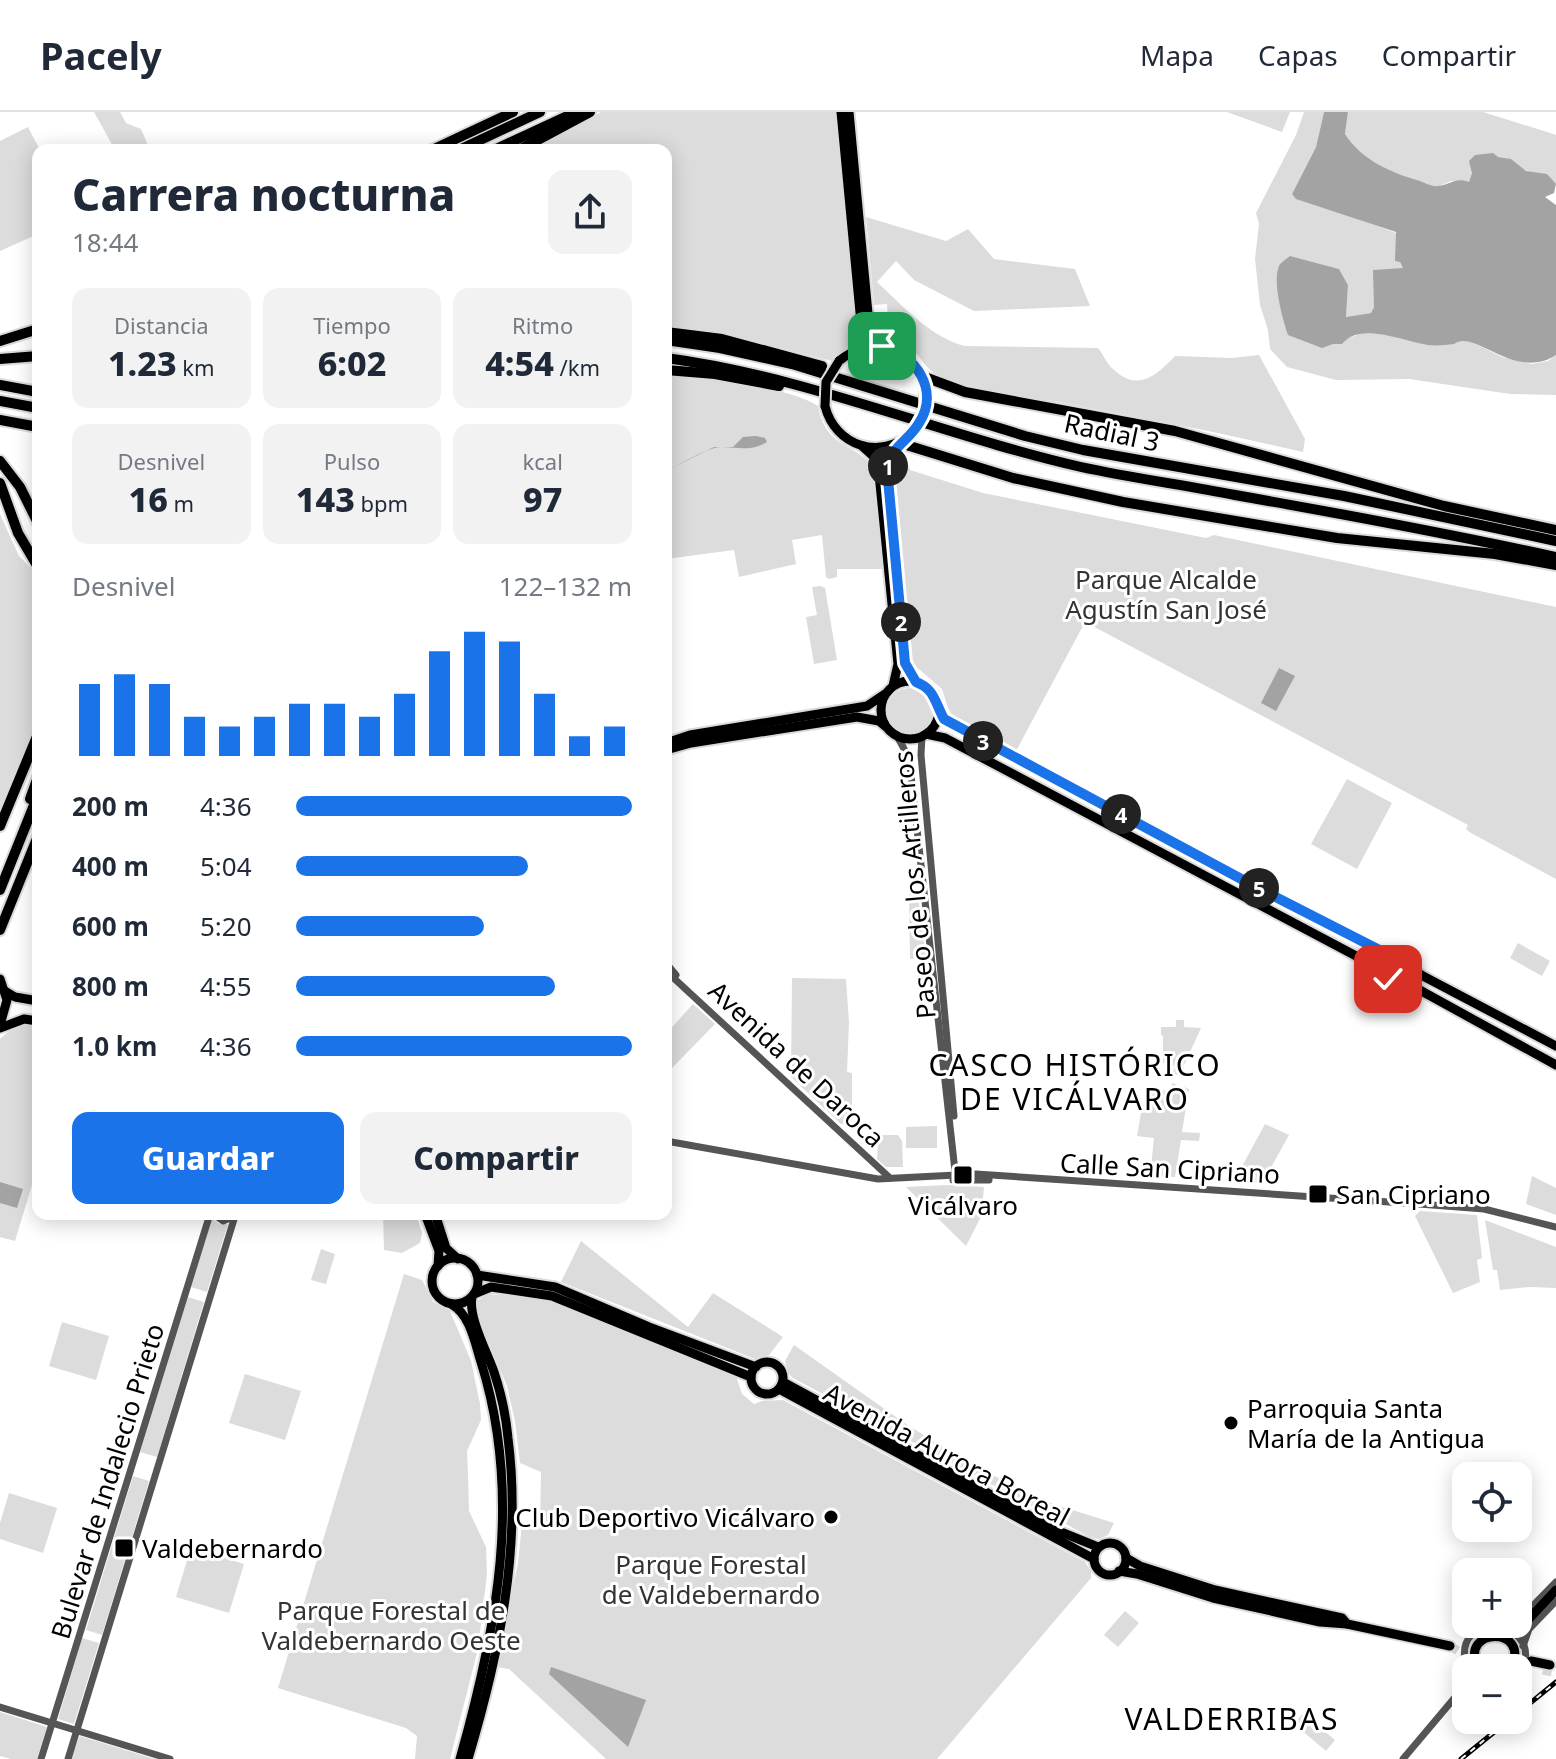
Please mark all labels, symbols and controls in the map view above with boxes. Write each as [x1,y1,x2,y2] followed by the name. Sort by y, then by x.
[40,29,162,81] text: Pacely
[1140,36,1214,74] text: Mapa
[1258,36,1338,74] text: Capas
[1382,36,1516,74] text: Compartir
[72,164,455,224] text: Carrera nocturna
[548,170,632,254] button: share
[72,224,138,260] text: 18:44
[114,310,209,340] text: Distancia
[313,310,391,340] text: Tiempo
[512,310,573,340] text: Ritmo
[848,312,916,380] pin
[860,324,904,368] icon: arrive
[108,340,177,386] text: 1.23
[318,340,386,386] text: 6:02
[485,340,554,386] text: 4:54
[177,352,215,382] text: km
[554,352,600,382] text: /km
[1061,404,1163,460] street label: Radial 3
[118,446,205,476] text: Desnivel
[324,446,380,476] text: Pulso
[523,446,563,476] text: kcal
[868,446,908,486] pin: 1
[882,451,894,481] text: 1
[129,476,168,522] text: 16
[296,476,355,522] text: 143
[523,476,562,522] text: 97
[168,488,194,518] text: m
[355,488,408,518] text: bpm
[1065,561,1267,627] park label: Parque Alcalde Agustín San José
[72,568,175,604] text: Desnivel
[499,568,632,604] text: 122–132 m
[881,602,921,642] pin: 2
[895,607,907,637] text: 2
[963,721,1003,761] pin: 3
[977,726,989,756] text: 3
[884,749,944,1021] street label: Paseo de los Artilleros
[72,788,149,824] text: 200 m
[200,788,252,824] text: 4:36
[1101,794,1141,834] pin: 4
[1115,799,1127,829] text: 4
[72,848,149,884] text: 400 m
[200,848,252,884] text: 5:04
[1239,868,1279,908] pin: 5
[1253,873,1265,903] text: 5
[72,908,149,944] text: 600 m
[200,908,252,944] text: 5:20
[1354,945,1422,1013] pin
[1366,957,1410,1001] icon: check
[72,968,149,1004] text: 800 m
[200,968,252,1004] text: 4:55
[701,973,893,1155] street label: Avenida de Daroca
[72,1028,157,1064] text: 1.0 km
[200,1028,252,1064] text: 4:36
[928,1044,1222,1119] district label: CASCO HISTÓRICO DE VICÁLVARO
[72,1112,344,1204] button: Guardar
[360,1112,632,1204] button: Compartir
[1059,1144,1281,1192] street label: Calle San Cipriano
[952,1164,974,1186] marker: Vicálvaro
[1336,1176,1491,1212] place label: San Cipriano
[1307,1183,1329,1205] marker: San Cipriano
[908,1187,1018,1223] place label: Vicálvaro
[42,1319,172,1643] street label: Bulevar de Indalecio Prieto
[818,1374,1076,1534] street label: Avenida Aurora Boreal
[1247,1390,1485,1456] place label: Parroquia Santa María de la Antigua
[1222,1414,1240,1432] marker: Parroquia Santa María de la Antigua
[1452,1462,1532,1734] map controls
[1452,1462,1532,1542] button: locate
[515,1499,815,1535] place label: Club Deportivo Vicálvaro
[822,1508,840,1526] marker: Club Deportivo Vicálvaro
[142,1530,323,1566] place label: Valdebernardo
[113,1537,135,1559] marker: Valdebernardo
[602,1546,820,1612] park label: Parque Forestal de Valdebernardo
[1452,1558,1532,1638] button: +
[261,1592,521,1658] park label: Parque Forestal de Valdebernardo Oeste
[1452,1654,1532,1734] button: −
[1125,1698,1339,1739] district label: VALDERRIBAS

